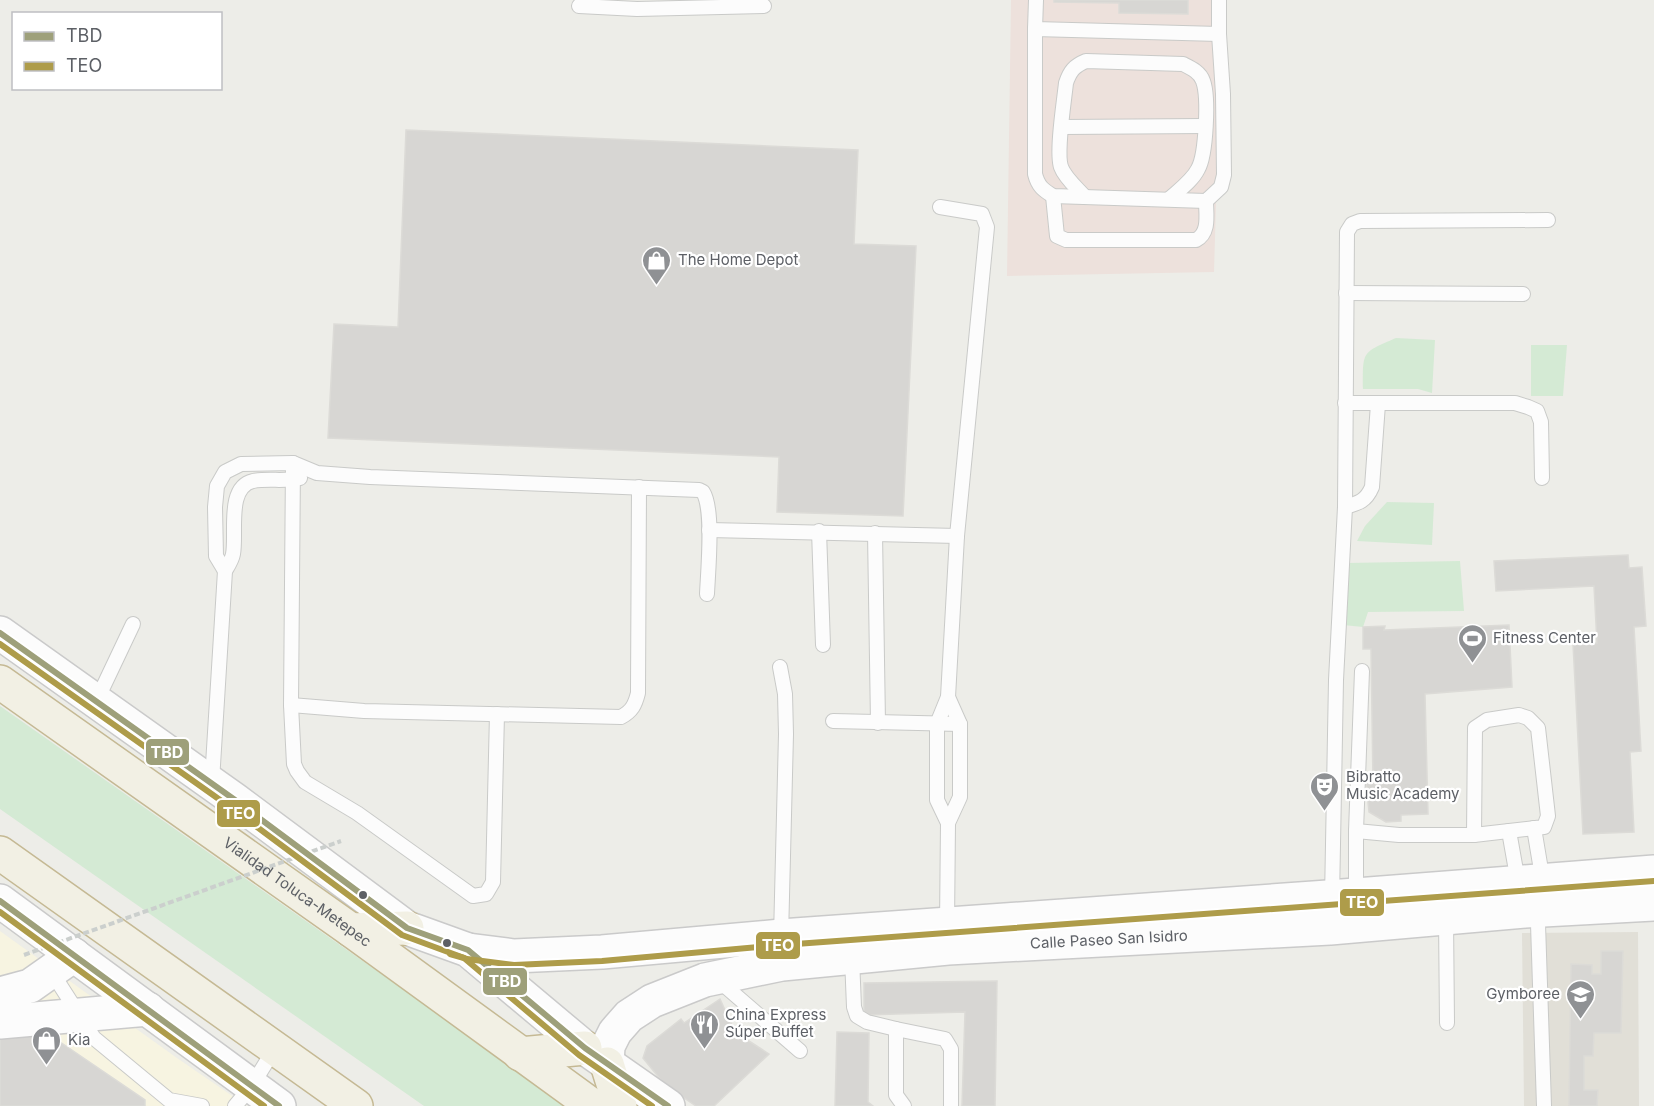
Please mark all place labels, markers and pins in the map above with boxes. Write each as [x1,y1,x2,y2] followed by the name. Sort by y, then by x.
[641,244,673,286] shop icon: The Home Depot
[678,250,799,269] place label: The Home Depot
[1456,622,1488,664] sports icon: Fitness Center
[1493,628,1596,647] place label: Fitness Center
[1346,767,1460,803] place label: Bibratto Music Academy
[1309,770,1341,812] theatre icon: Bibratto Music Academy
[357,889,369,901] unlabelled marker
[441,937,453,949] unlabelled marker
[1565,978,1597,1020] school or university icon: Gymboree
[1486,984,1560,1003] place label: Gymboree
[725,1005,826,1041] place label: China Express Súper Buffet
[688,1008,720,1050] restaurant icon: China Express Súper Buffet
[31,1024,63,1066] shop icon: Kia
[68,1030,90,1049] place label: Kia

